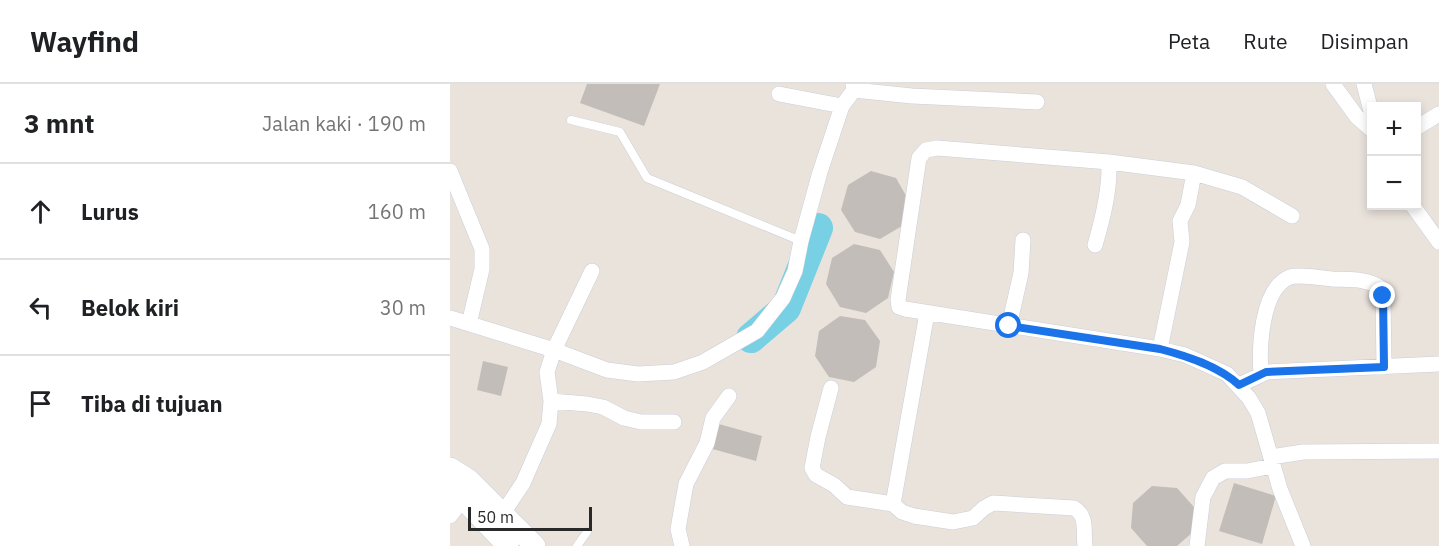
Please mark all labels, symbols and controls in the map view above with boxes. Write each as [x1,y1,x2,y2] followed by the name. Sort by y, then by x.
[30,23,139,60] text: Wayfind
[1168,27,1210,55] text: Peta
[1243,27,1288,55] text: Rute
[1321,27,1409,55] text: Disimpan
[1367,102,1421,210] map controls
[1367,102,1421,156] button: +
[24,106,94,140] text: 3 mnt
[262,110,426,137] text: Jalan kaki · 190 m
[1367,156,1421,210] button: −
[24,195,57,228] icon: ahead
[81,197,139,226] text: Lurus
[368,198,426,225] text: 160 m
[1369,282,1395,308] route end
[24,291,57,324] icon: left
[81,293,179,322] text: Belok kiri
[380,294,426,321] text: 30 m
[995,312,1021,338] route start
[24,387,57,420] icon: arrive
[81,389,223,418] text: Tiba di tujuan
[468,504,592,532] scale bar
[477,507,514,527] text: 50 m

